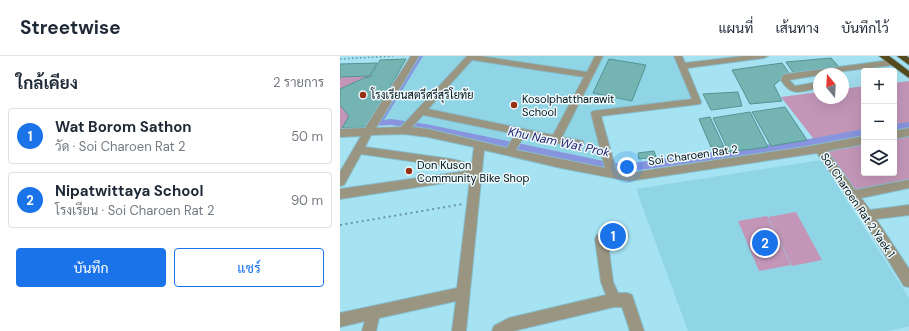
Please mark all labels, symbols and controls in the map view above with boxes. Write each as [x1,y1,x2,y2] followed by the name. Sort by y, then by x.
[20,15,121,40] text: Streetwise
[718,19,753,37] text: แผนที่
[775,19,819,37] text: เส้นทาง
[841,19,889,37] text: บันทึกไว้
[813,68,849,104] north arrow
[861,68,897,176] map controls
[861,68,897,104] button: +
[16,72,78,94] text: ใกล้เคียง
[273,74,324,91] text: 2 รายการ
[370,87,474,104] place label: โรงเรียนสตรีศรีสุริโยทัย
[358,90,368,100] marker: โรงเรียนสตรีศรีสุริโยทัย
[522,92,614,119] place label: Kosolphattharawit School
[509,100,519,110] marker: Kosolphattharawit School
[861,104,897,140] button: −
[55,117,192,137] text: Wat Borom Sathon
[507,123,612,161] water label: Khu Nam Wat Prok
[28,128,32,145] text: 1
[291,128,323,145] text: 50 m
[55,138,186,155] text: วัด · Soi Charoen Rat 2
[861,140,897,176] button: layers
[647,142,739,168] street label: Soi Charoen Rat 2
[818,150,898,260] street label: Soi Charoen Rat 2 Yaek 1
[617,157,637,177] your location
[417,158,529,185] place label: Don Kuson Community Bike Shop
[404,166,414,176] marker: Don Kuson Community Bike Shop
[55,181,204,201] text: Nipatwittaya School
[26,192,34,209] text: 2
[291,192,323,209] text: 90 m
[55,202,214,219] text: โรงเรียน · Soi Charoen Rat 2
[600,221,626,251] pin: 1
[752,228,778,258] pin: 2
[16,248,166,287] button: บันทึก
[174,248,324,287] button: แชร์

